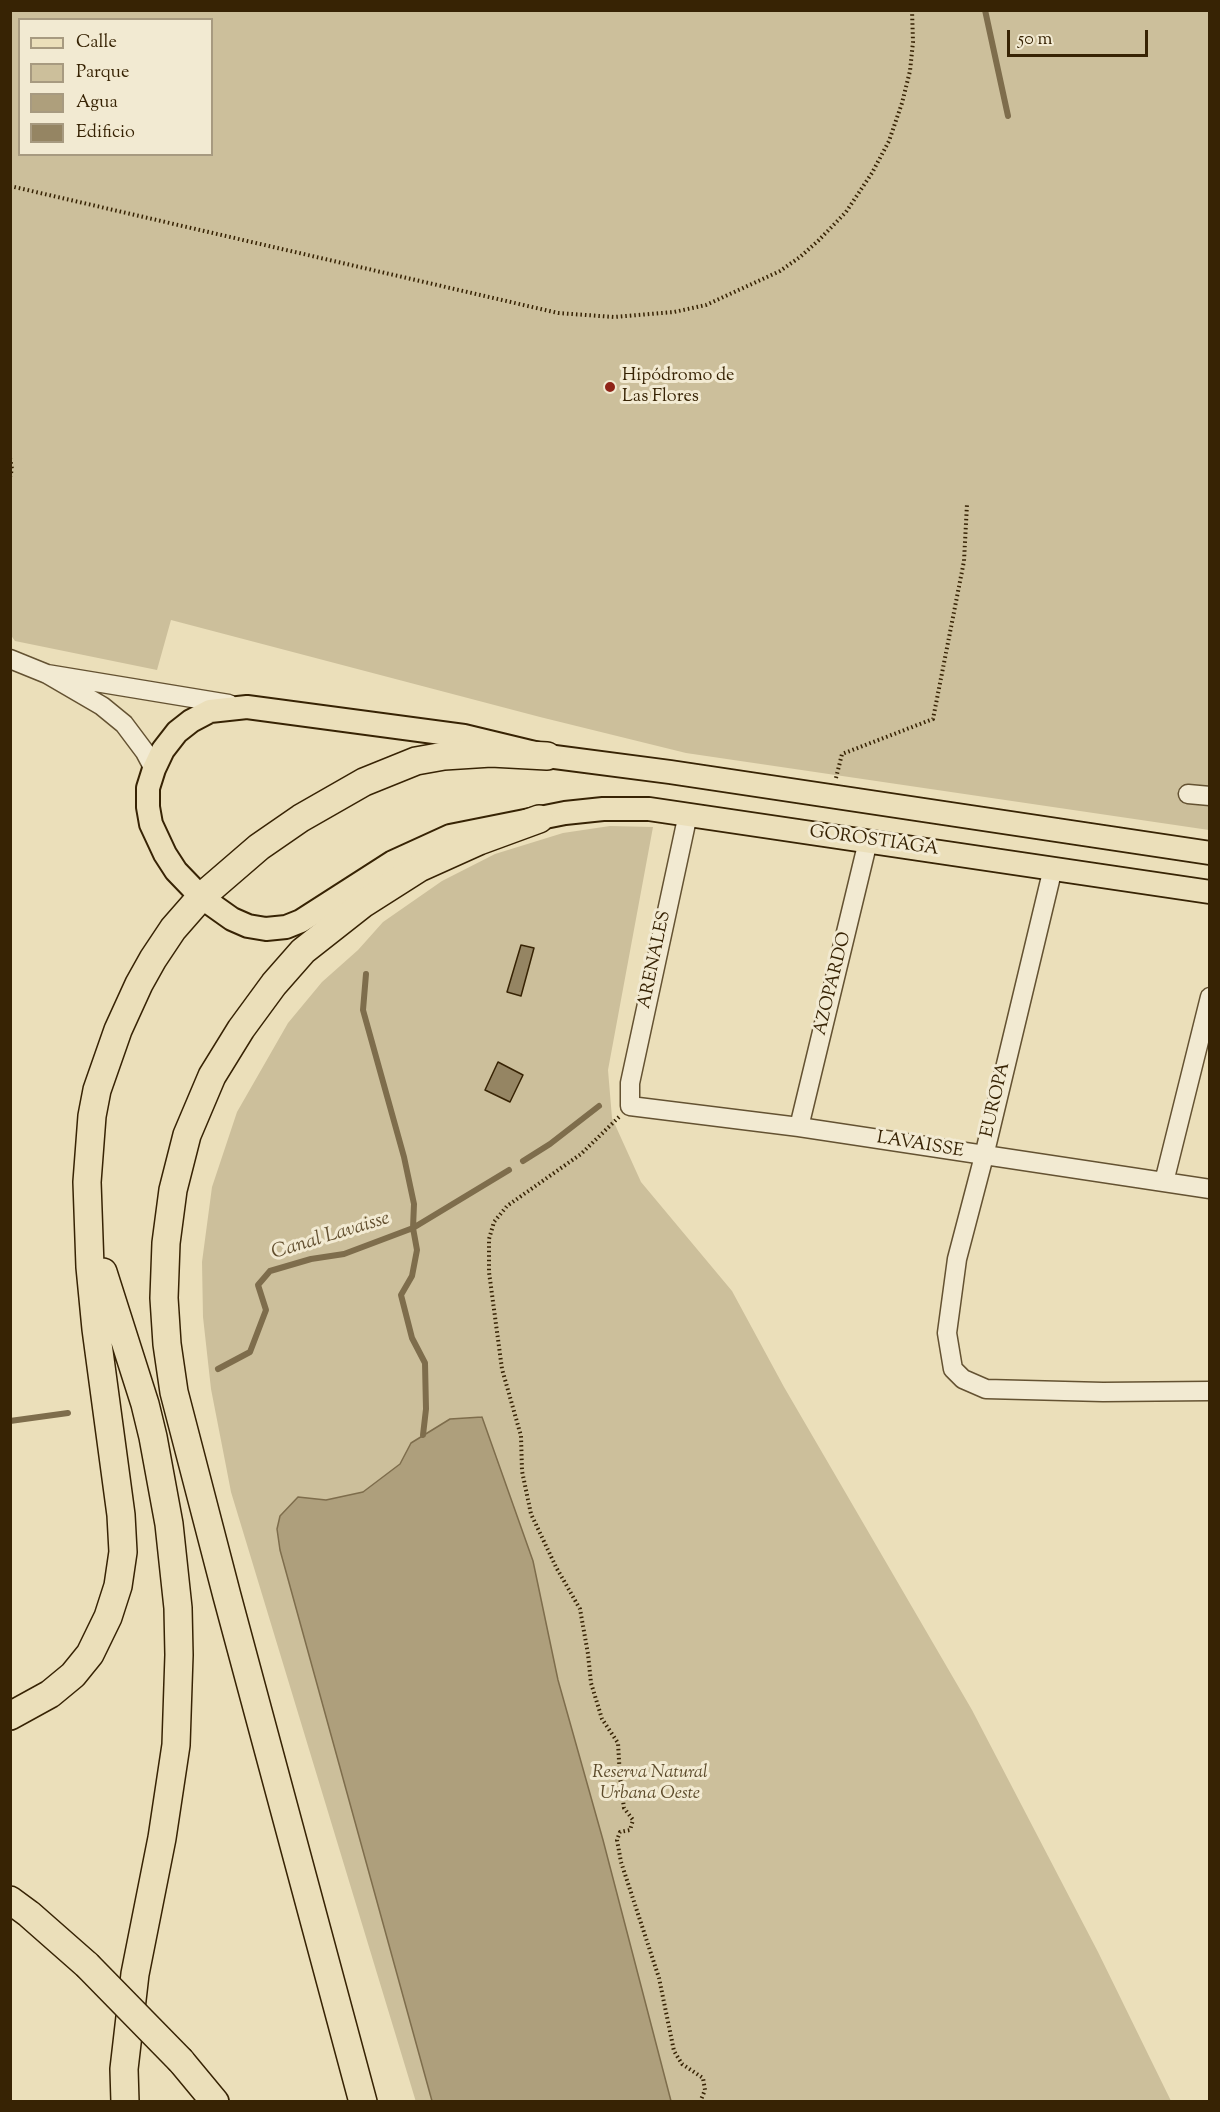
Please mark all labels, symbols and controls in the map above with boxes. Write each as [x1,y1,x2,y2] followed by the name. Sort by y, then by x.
[18,18,213,156] legend
[1010,18,1151,56] scale bar
[1018,27,1052,53] text: 50 m
[76,30,117,56] text: Calle
[76,60,129,86] text: Parque
[76,90,118,116] text: Agua
[76,120,135,146] text: Edificio
[622,366,734,409] place label: Hipódromo de Las Flores
[603,380,617,394] marker: Hipódromo de Las Flores
[808,822,940,862] street label: GOROSTIAGA
[635,909,677,1011] street label: ARENALES
[811,930,857,1038] street label: AZOPARDO
[978,1060,1016,1140] street label: EUROPA
[875,1128,965,1164] street label: LAVAISSE
[269,1208,393,1266] water label: Canal Lavaisse
[592,1763,708,1806] park label: Reserva Natural Urbana Oeste

